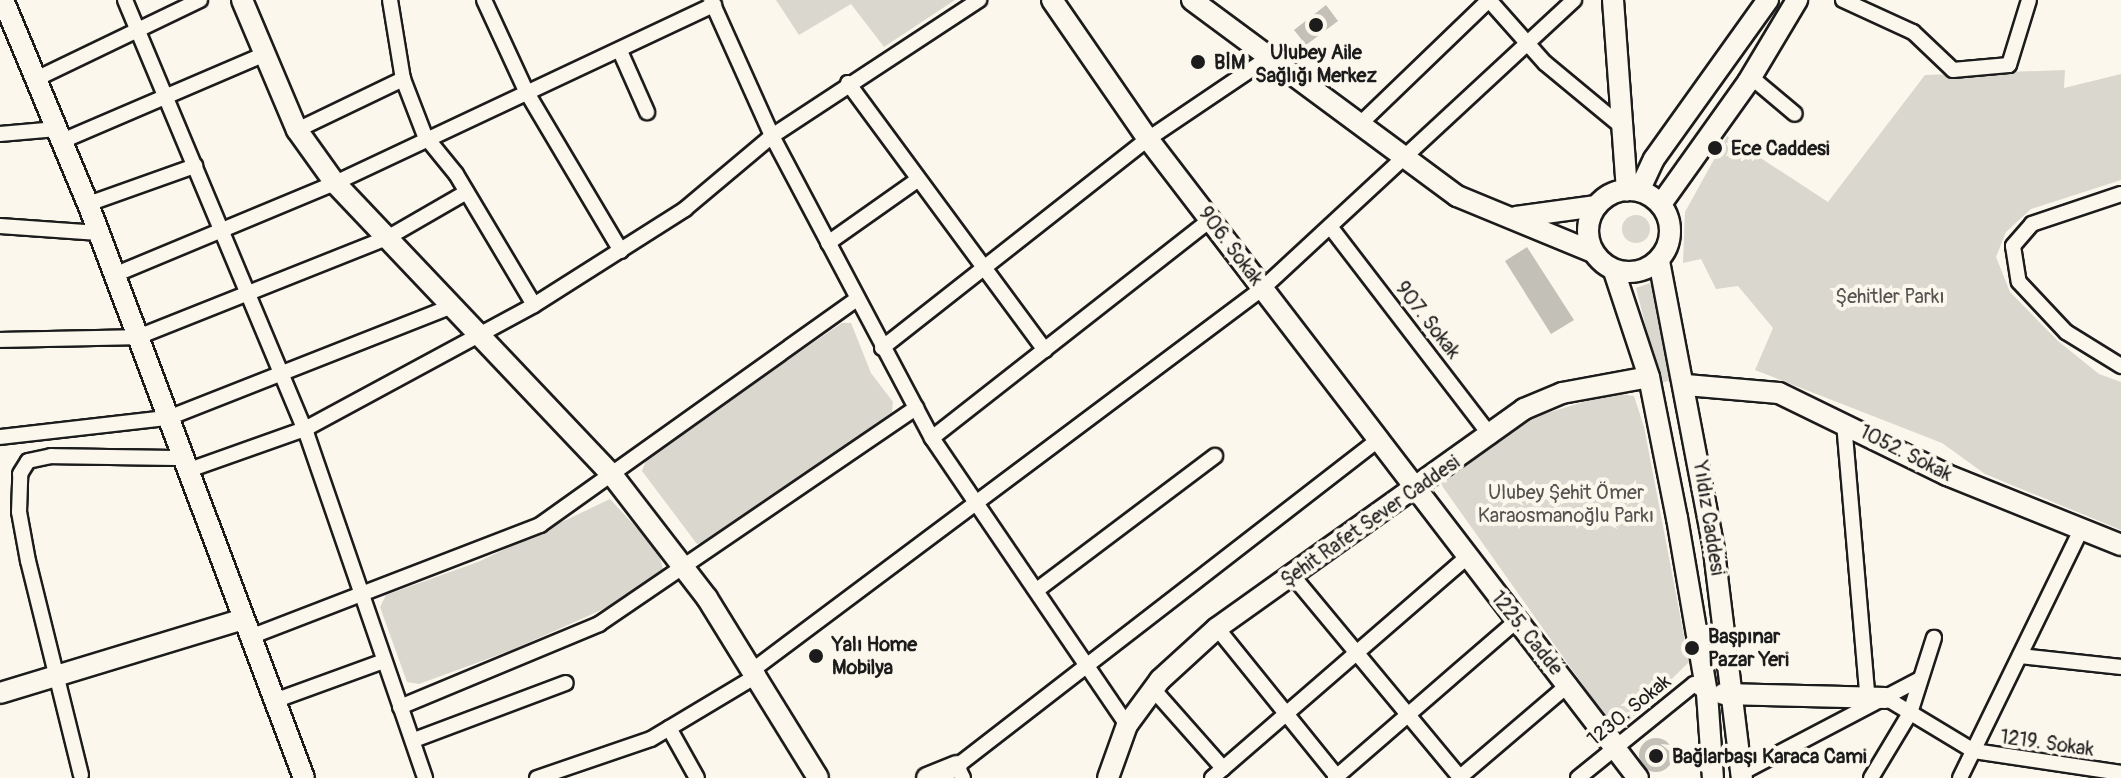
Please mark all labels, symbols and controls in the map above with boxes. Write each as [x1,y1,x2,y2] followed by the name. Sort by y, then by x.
[1305,14,1327,36] marker: Ulubey Aile Sağlığı Merkez
[1255,40,1377,87] place label: Ulubey Aile Sağlığı Merkez
[1214,50,1245,74] place label: BİM
[1189,53,1207,71] marker: BİM
[1731,136,1830,160] place label: Ece Caddesi
[1706,139,1724,157] marker: Ece Caddesi
[1194,202,1268,290] street label: 906. Sokak
[1390,277,1466,363] street label: 907. Sokak
[1835,284,1945,308] park label: Şehitler Parkı
[1856,419,1956,487] street label: 1052. Sokak
[1276,450,1464,592] street label: Şehit Rafet Sever Caddesi
[1688,459,1730,577] street label: Yıldız Caddesi
[1478,481,1654,528] park label: Ulubey Şehit Ömer Karaosmanoğlu Parkı
[1486,586,1568,680] street label: 1225. Cadde
[1708,624,1789,671] place label: Başpınar Pazar Yeri
[832,632,917,679] place label: Yalı Home Mobilya
[1683,639,1701,657] marker: Başpınar Pazar Yeri
[807,647,825,665] marker: Yalı Home Mobilya
[1582,669,1676,751] street label: 1230. Sokak
[1999,725,2095,761] street label: 1219. Sokak
[1672,744,1867,768] place label: Bağlarbaşı Karaca Cami
[1647,747,1665,765] marker: Bağlarbaşı Karaca Cami

